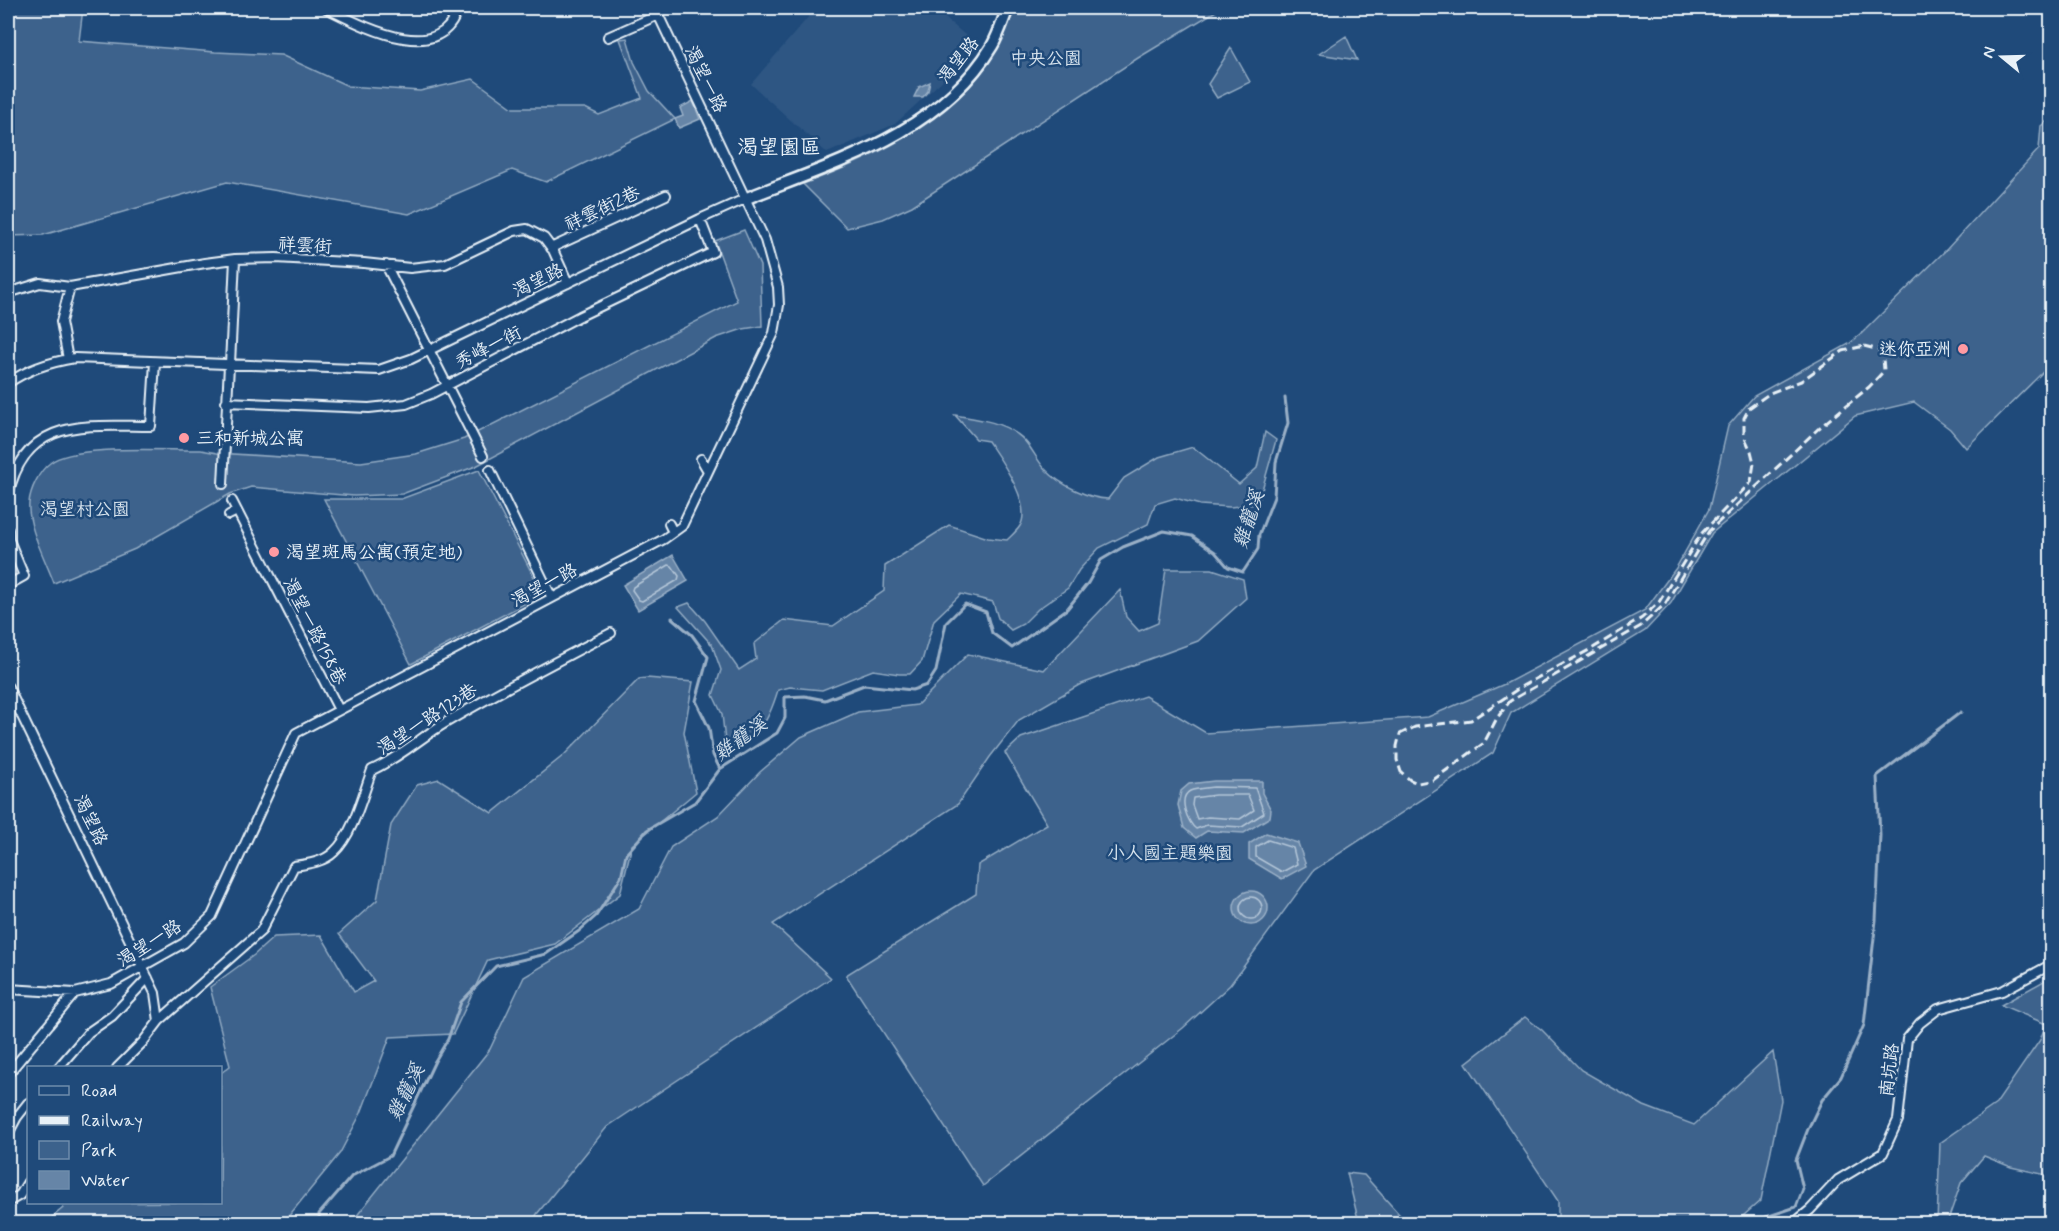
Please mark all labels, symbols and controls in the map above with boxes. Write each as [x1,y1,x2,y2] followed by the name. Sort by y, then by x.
[1972,27,2032,87] north arrow
[932,32,985,89] street label: 渴望路
[679,42,732,117] street label: 渴望一路
[1978,44,2001,61] text: N
[1010,47,1082,71] park label: 中央公園
[737,134,821,162] district label: 渴望園區
[561,181,644,237] street label: 祥雲街2巷
[277,233,333,259] street label: 祥雲街
[509,258,568,304] street label: 渴望路
[451,321,526,375] street label: 秀峰一街
[1879,338,1951,362] place label: 迷你亞洲
[1956,342,1970,356] marker: 迷你亞洲
[196,427,304,451] place label: 三和新城公寓
[177,431,191,445] marker: 三和新城公寓
[1227,486,1272,552] water label: 雞籠溪
[40,498,130,522] park label: 渴望村公園
[286,541,463,565] place label: 渴望斑馬公寓(預定地)
[267,545,281,559] marker: 渴望斑馬公寓(預定地)
[507,558,582,613] street label: 渴望一路
[277,574,351,689] street label: 渴望一路158巷
[373,678,482,761] street label: 渴望一路123巷
[709,710,774,768] water label: 雞籠溪
[67,791,113,850] street label: 渴望路
[1107,842,1233,866] park label: 小人國主題樂園
[113,915,186,973] street label: 渴望一路
[1875,1042,1905,1098] street label: 南坑路
[381,1059,432,1126] water label: 雞籠溪
[27,1066,222,1204] legend
[81,1079,117,1103] text: Road
[81,1109,143,1133] text: Railway
[81,1139,117,1163] text: Park
[81,1169,130,1193] text: Water

